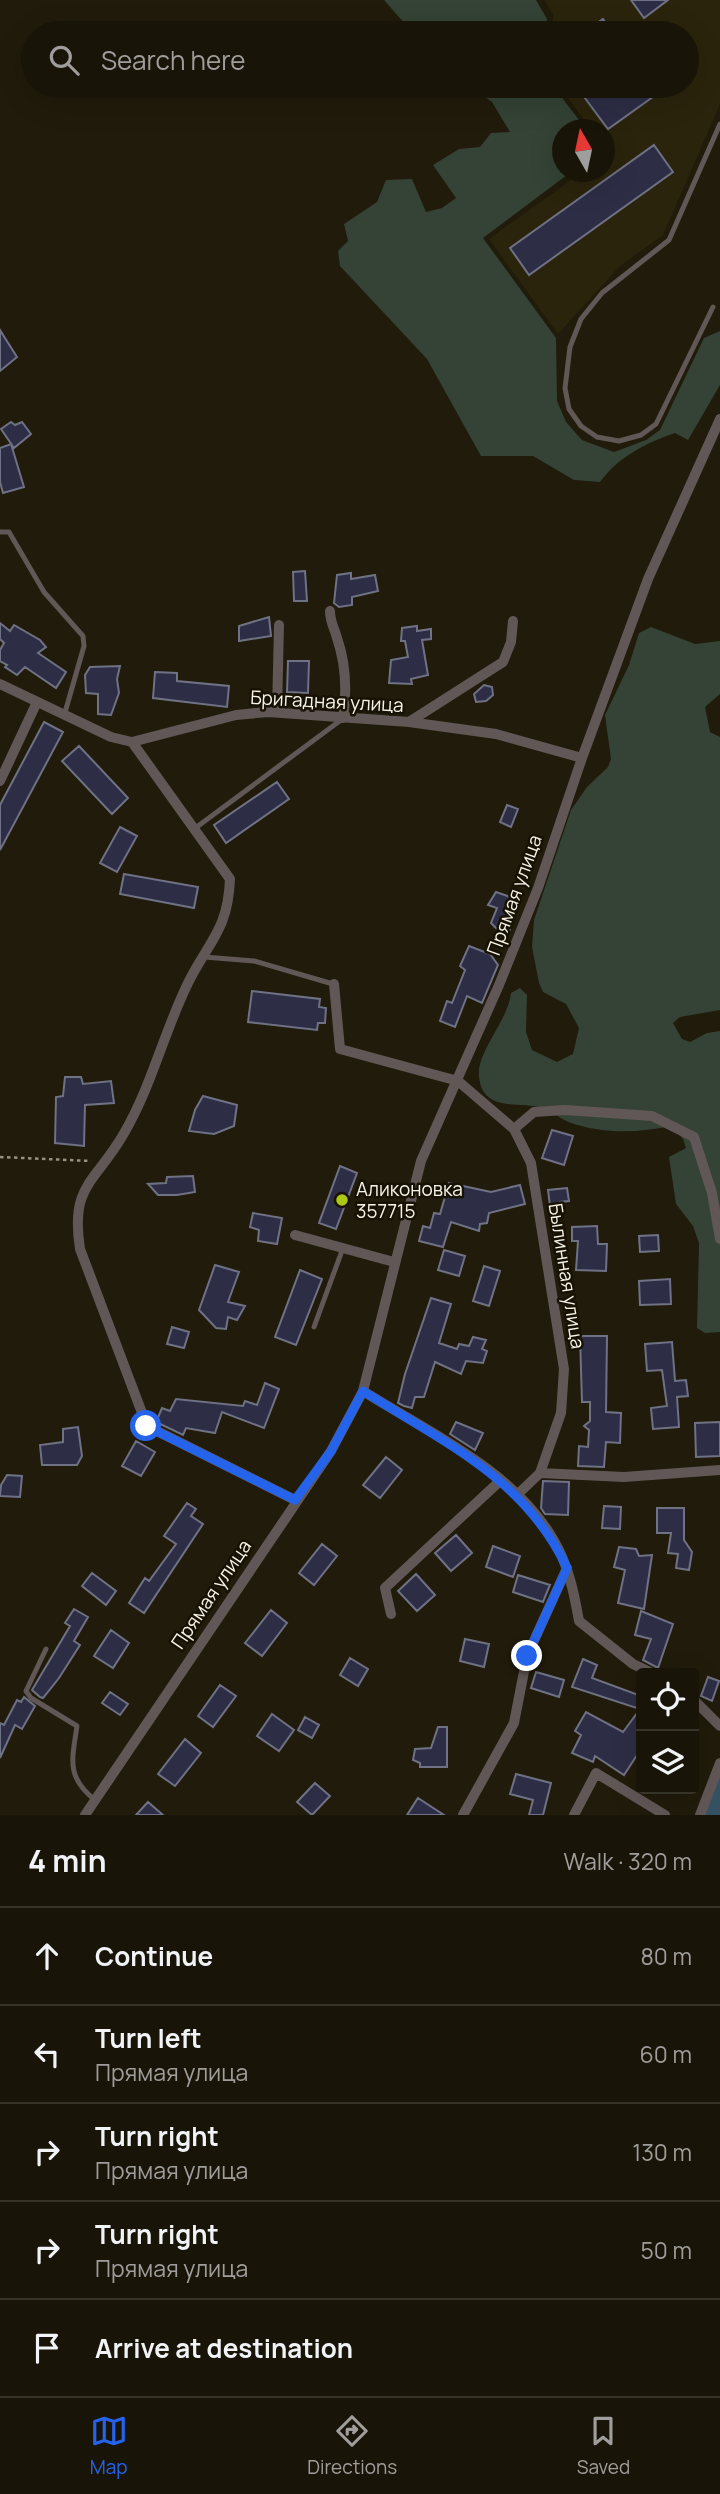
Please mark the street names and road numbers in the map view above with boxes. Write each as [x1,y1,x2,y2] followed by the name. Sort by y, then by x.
[250,684,404,718] street label: Бригадная улица
[480,831,548,959] street label: Прямая улица
[543,1201,591,1351] street label: Былинная улица
[165,1534,257,1654] street label: Прямая улица

